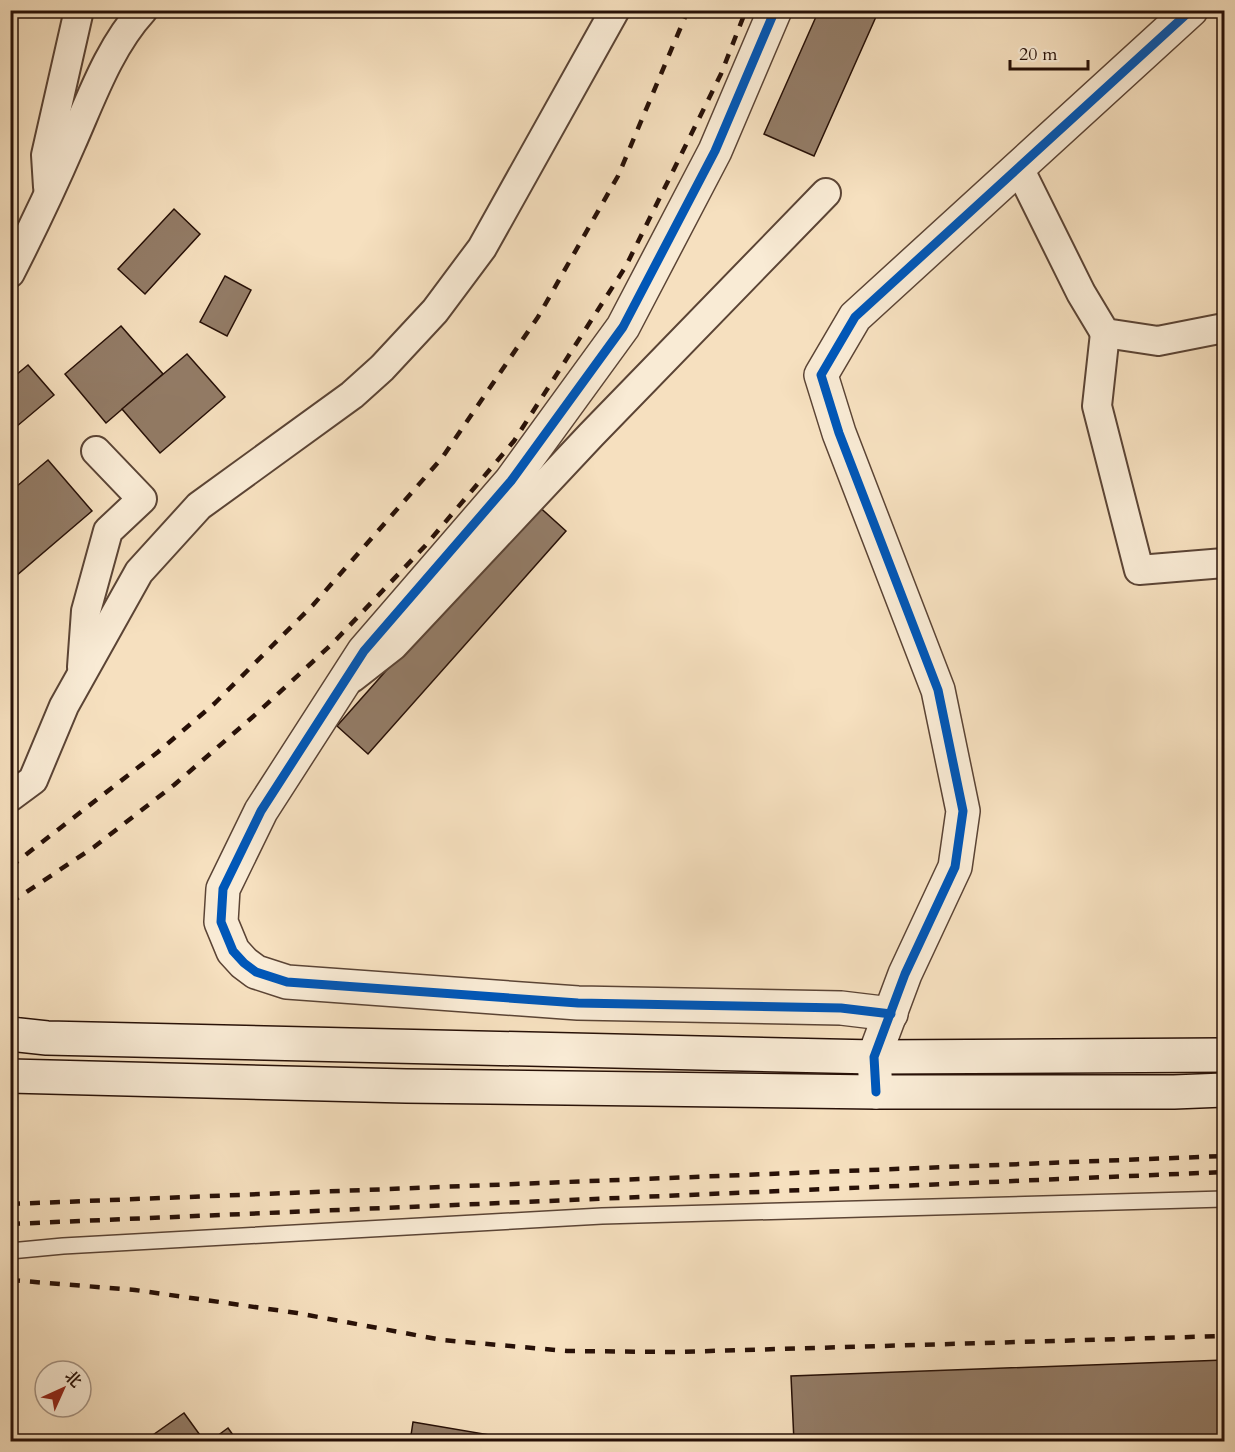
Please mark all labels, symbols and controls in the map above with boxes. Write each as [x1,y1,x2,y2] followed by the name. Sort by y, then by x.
[1010,33,1088,71] scale bar
[1019,42,1058,67] text: 20 m
[33,1359,93,1419] north arrow
[59,1366,86,1393] text: 北

